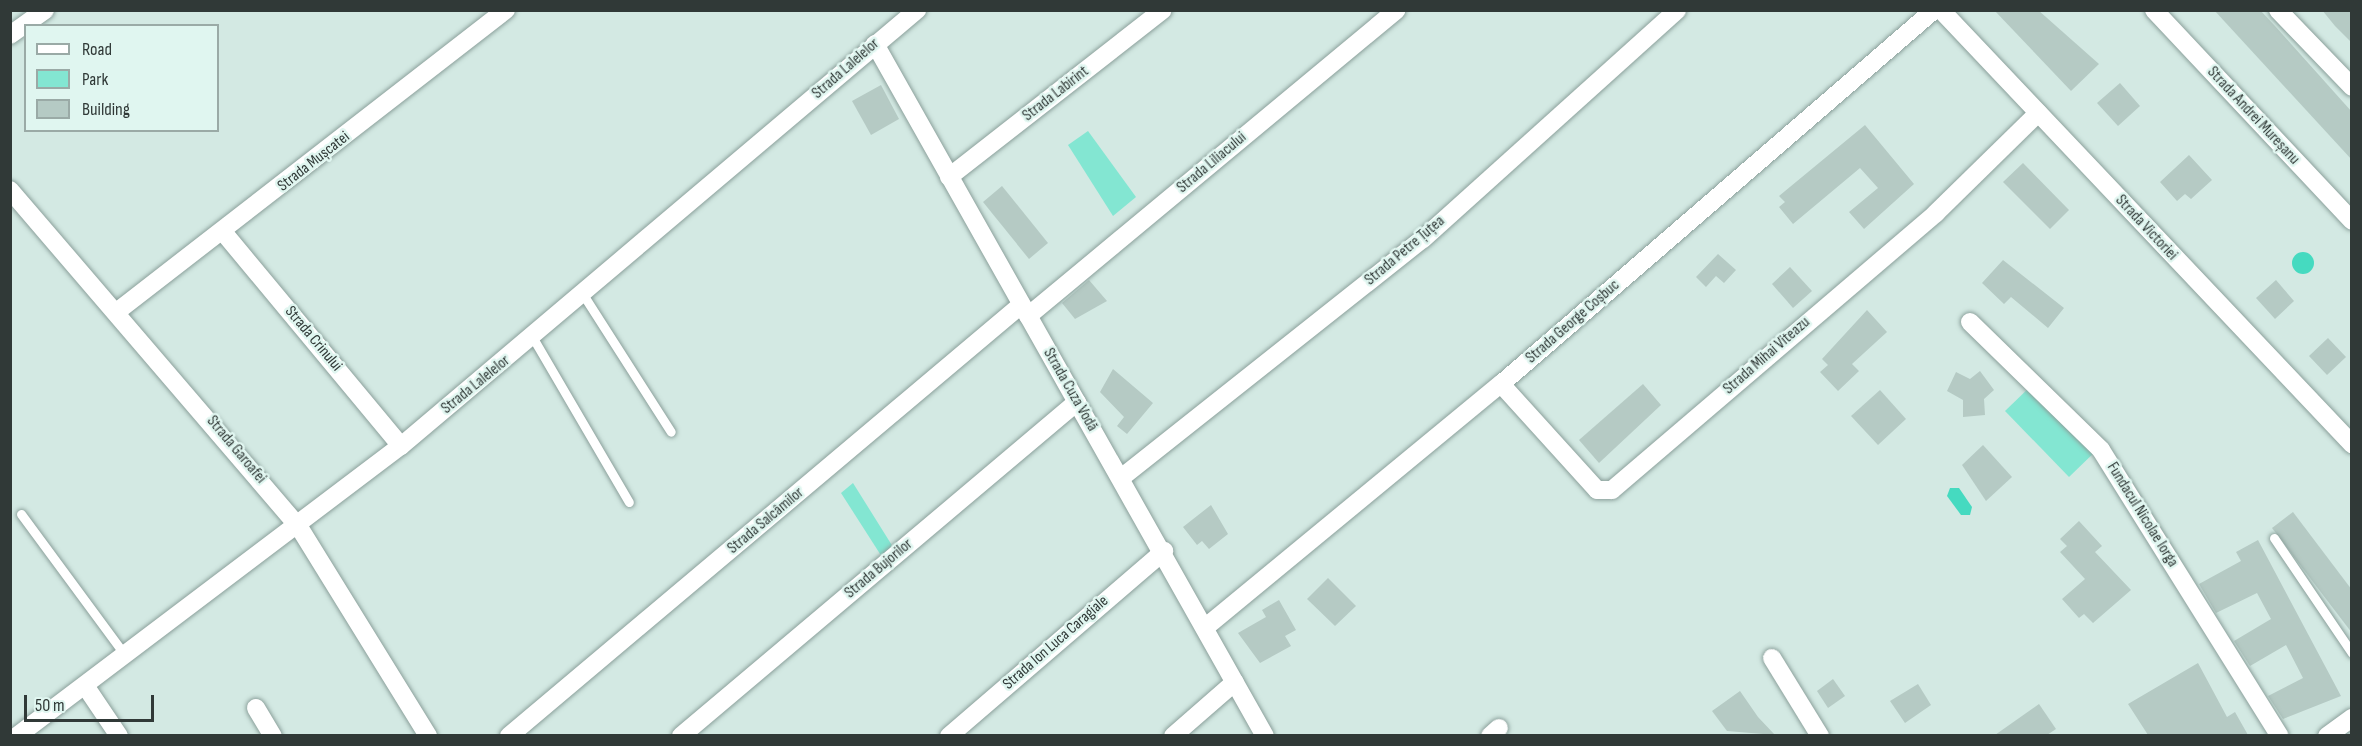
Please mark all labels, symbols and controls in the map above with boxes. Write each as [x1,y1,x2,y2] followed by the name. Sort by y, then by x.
[24,24,219,132] legend
[808,35,884,103] street label: Strada Lalelelor
[82,39,112,60] text: Road
[1019,62,1093,126] street label: Strada Labirint
[2203,63,2303,169] street label: Strada Andrei Mureșanu
[82,69,108,90] text: Park
[82,99,130,120] text: Building
[274,128,354,196] street label: Strada Mușcatei
[1173,128,1251,198] street label: Strada Liliacului
[2111,191,2181,265] street label: Strada Victoriei
[1361,212,1449,290] street label: Strada Petre Țuțea
[1522,276,1624,368] street label: Strada George Coșbuc
[280,303,346,375] street label: Strada Crinului
[1720,313,1814,399] street label: Strada Mihai Viteazu
[1039,345,1101,435] street label: Strada Cuza Vodă
[438,352,514,418] street label: Strada Lalelelor
[202,412,270,488] street label: Strada Garoafei
[2102,459,2182,571] street label: Fundacul Nicolae Iorga
[724,484,808,558] street label: Strada Salcâmilor
[841,535,917,603] street label: Strada Bujorilor
[999,592,1113,694] street label: Strada Ion Luca Caragiale
[27,683,158,721] scale bar
[35,695,65,716] text: 50 m

